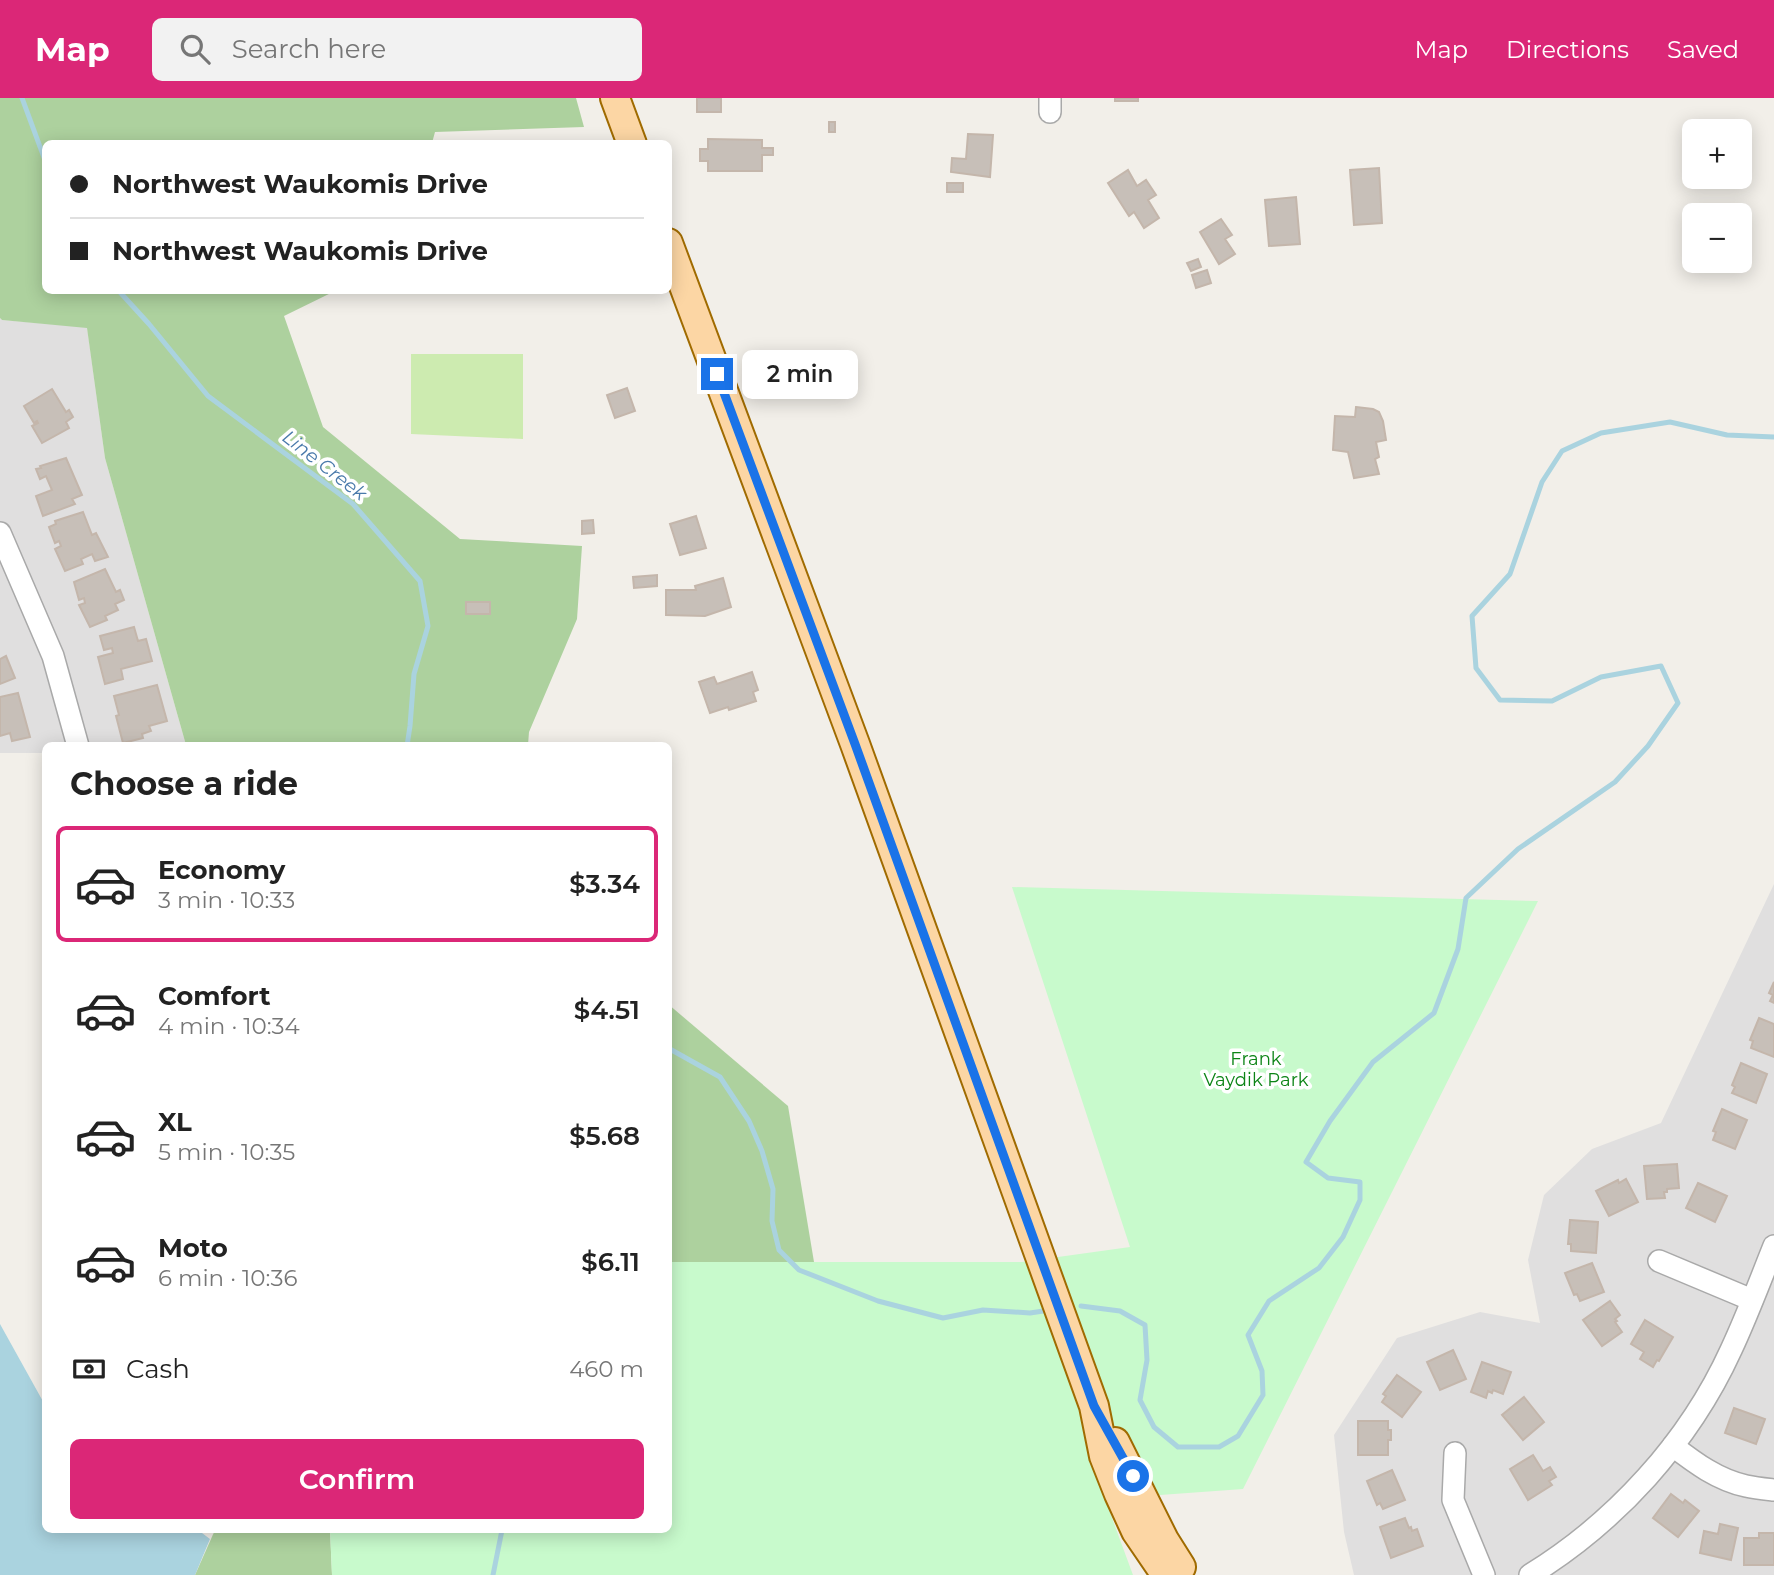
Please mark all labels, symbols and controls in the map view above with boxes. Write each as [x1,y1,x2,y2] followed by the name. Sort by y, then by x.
[152,18,642,81] search box
[35,29,110,69] text: Map
[176,30,214,68] icon: search
[232,33,386,65] text: Search here
[1415,35,1468,64] text: Map
[1506,35,1629,64] text: Directions
[1667,35,1739,64] text: Saved
[1682,119,1752,273] map controls
[1682,119,1752,189] button: +
[112,168,488,200] text: Northwest Waukomis Drive
[1682,203,1752,273] button: −
[112,235,488,267] text: Northwest Waukomis Drive
[742,350,857,398] callout: 2 min
[701,358,733,390] route end
[767,360,833,388] text: 2 min
[278,425,372,506] water label: Line Creek
[70,764,298,803] text: Choose a ride
[74,853,137,916] icon: car
[158,854,285,886] text: Economy
[569,868,640,900] text: $3.34
[158,886,295,914] text: 3 min · 10:33
[74,979,137,1042] icon: car
[158,980,270,1012] text: Comfort
[574,994,640,1026] text: $4.51
[158,1012,300,1040] text: 4 min · 10:34
[1204,1048,1309,1091] park label: Frank Vaydik Park
[74,1105,137,1168] icon: car
[158,1106,192,1138] text: XL
[569,1120,640,1152] text: $5.68
[158,1138,295,1166] text: 5 min · 10:35
[74,1231,137,1294] icon: car
[158,1232,228,1264] text: Moto
[581,1246,640,1278] text: $6.11
[158,1264,297,1292] text: 6 min · 10:36
[70,1350,108,1388] icon: cash
[126,1353,190,1385] text: Cash
[569,1355,644,1383] text: 460 m
[70,1439,644,1519] button: Confirm
[1117,1460,1149,1492] route start

